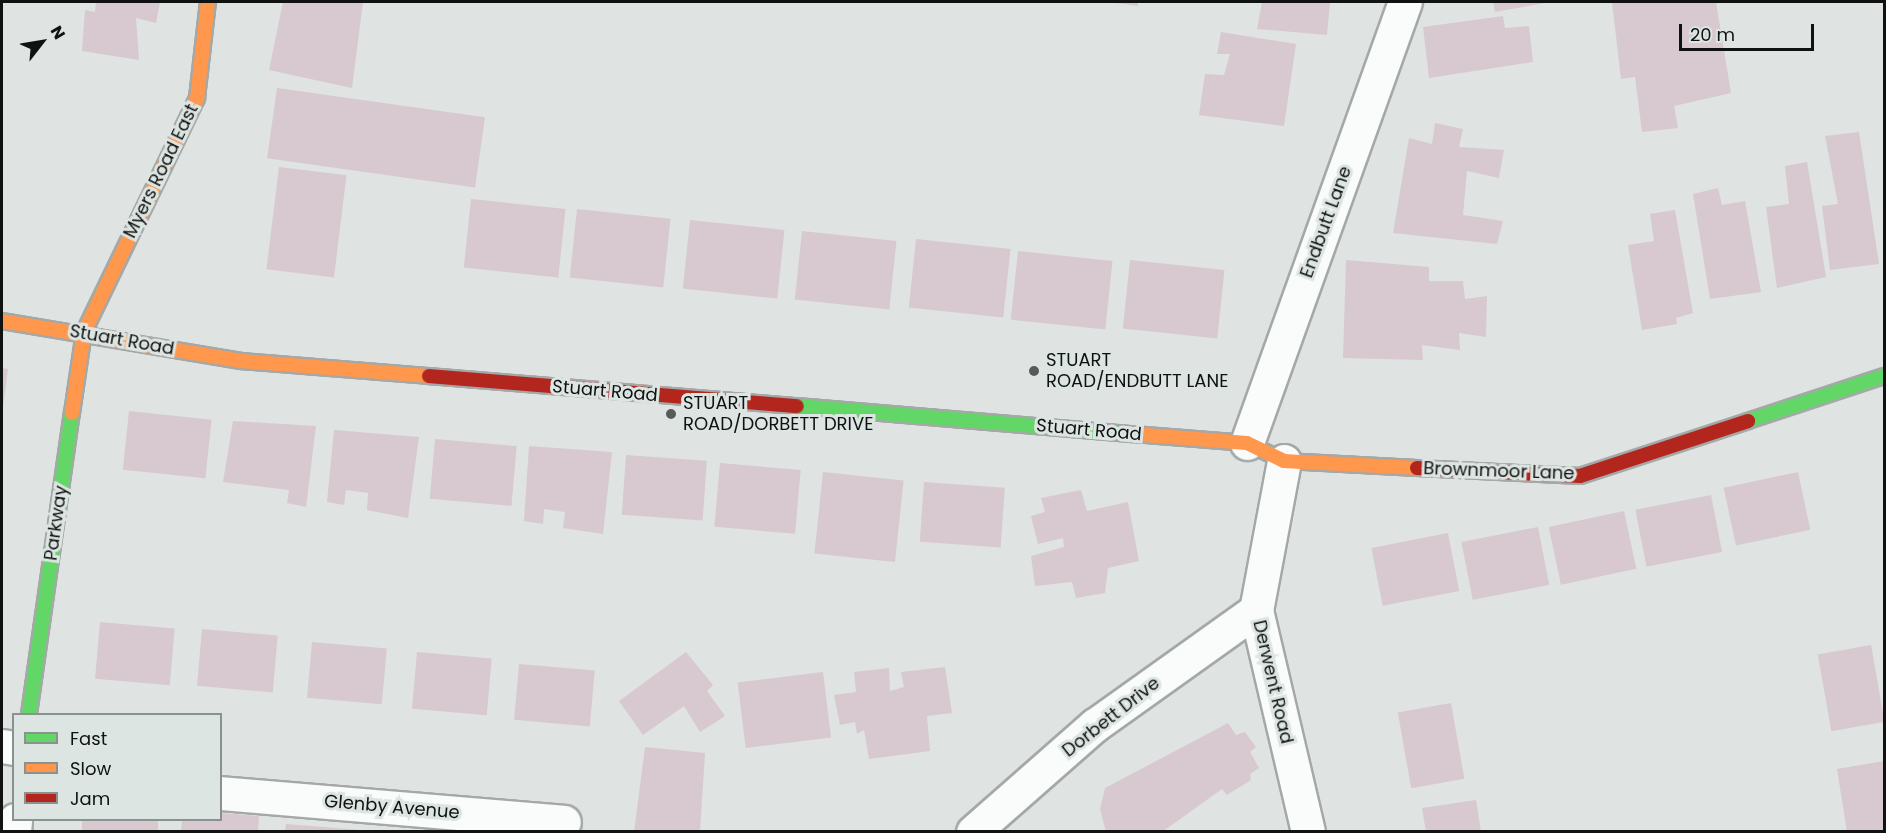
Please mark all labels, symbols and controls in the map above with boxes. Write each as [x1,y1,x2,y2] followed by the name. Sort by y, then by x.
[12,12,72,72] north arrow
[1682,12,1817,50] scale bar
[45,21,71,44] text: N
[1690,22,1735,47] text: 20 m
[119,100,203,242] street label: Myers Road East
[1296,163,1356,281] street label: Endbutt Lane
[68,320,176,360] street label: Stuart Road
[1046,350,1228,392] place label: STUART ROAD/ENDBUTT LANE
[1027,364,1041,378] marker: STUART ROAD/ENDBUTT LANE
[551,376,659,406] street label: Stuart Road
[683,393,873,436] place label: STUART ROAD/DORBETT DRIVE
[664,407,678,421] marker: STUART ROAD/DORBETT DRIVE
[1035,415,1143,445] street label: Stuart Road
[1423,458,1575,484] street label: Brownmoor Lane
[40,484,72,562] street label: Parkway
[1248,618,1298,746] street label: Derwent Road
[1058,672,1164,762] street label: Dorbett Drive
[12,713,222,821] legend
[70,726,107,751] text: Fast
[70,756,111,781] text: Slow
[70,786,110,811] text: Jam
[323,790,461,824] street label: Glenby Avenue

